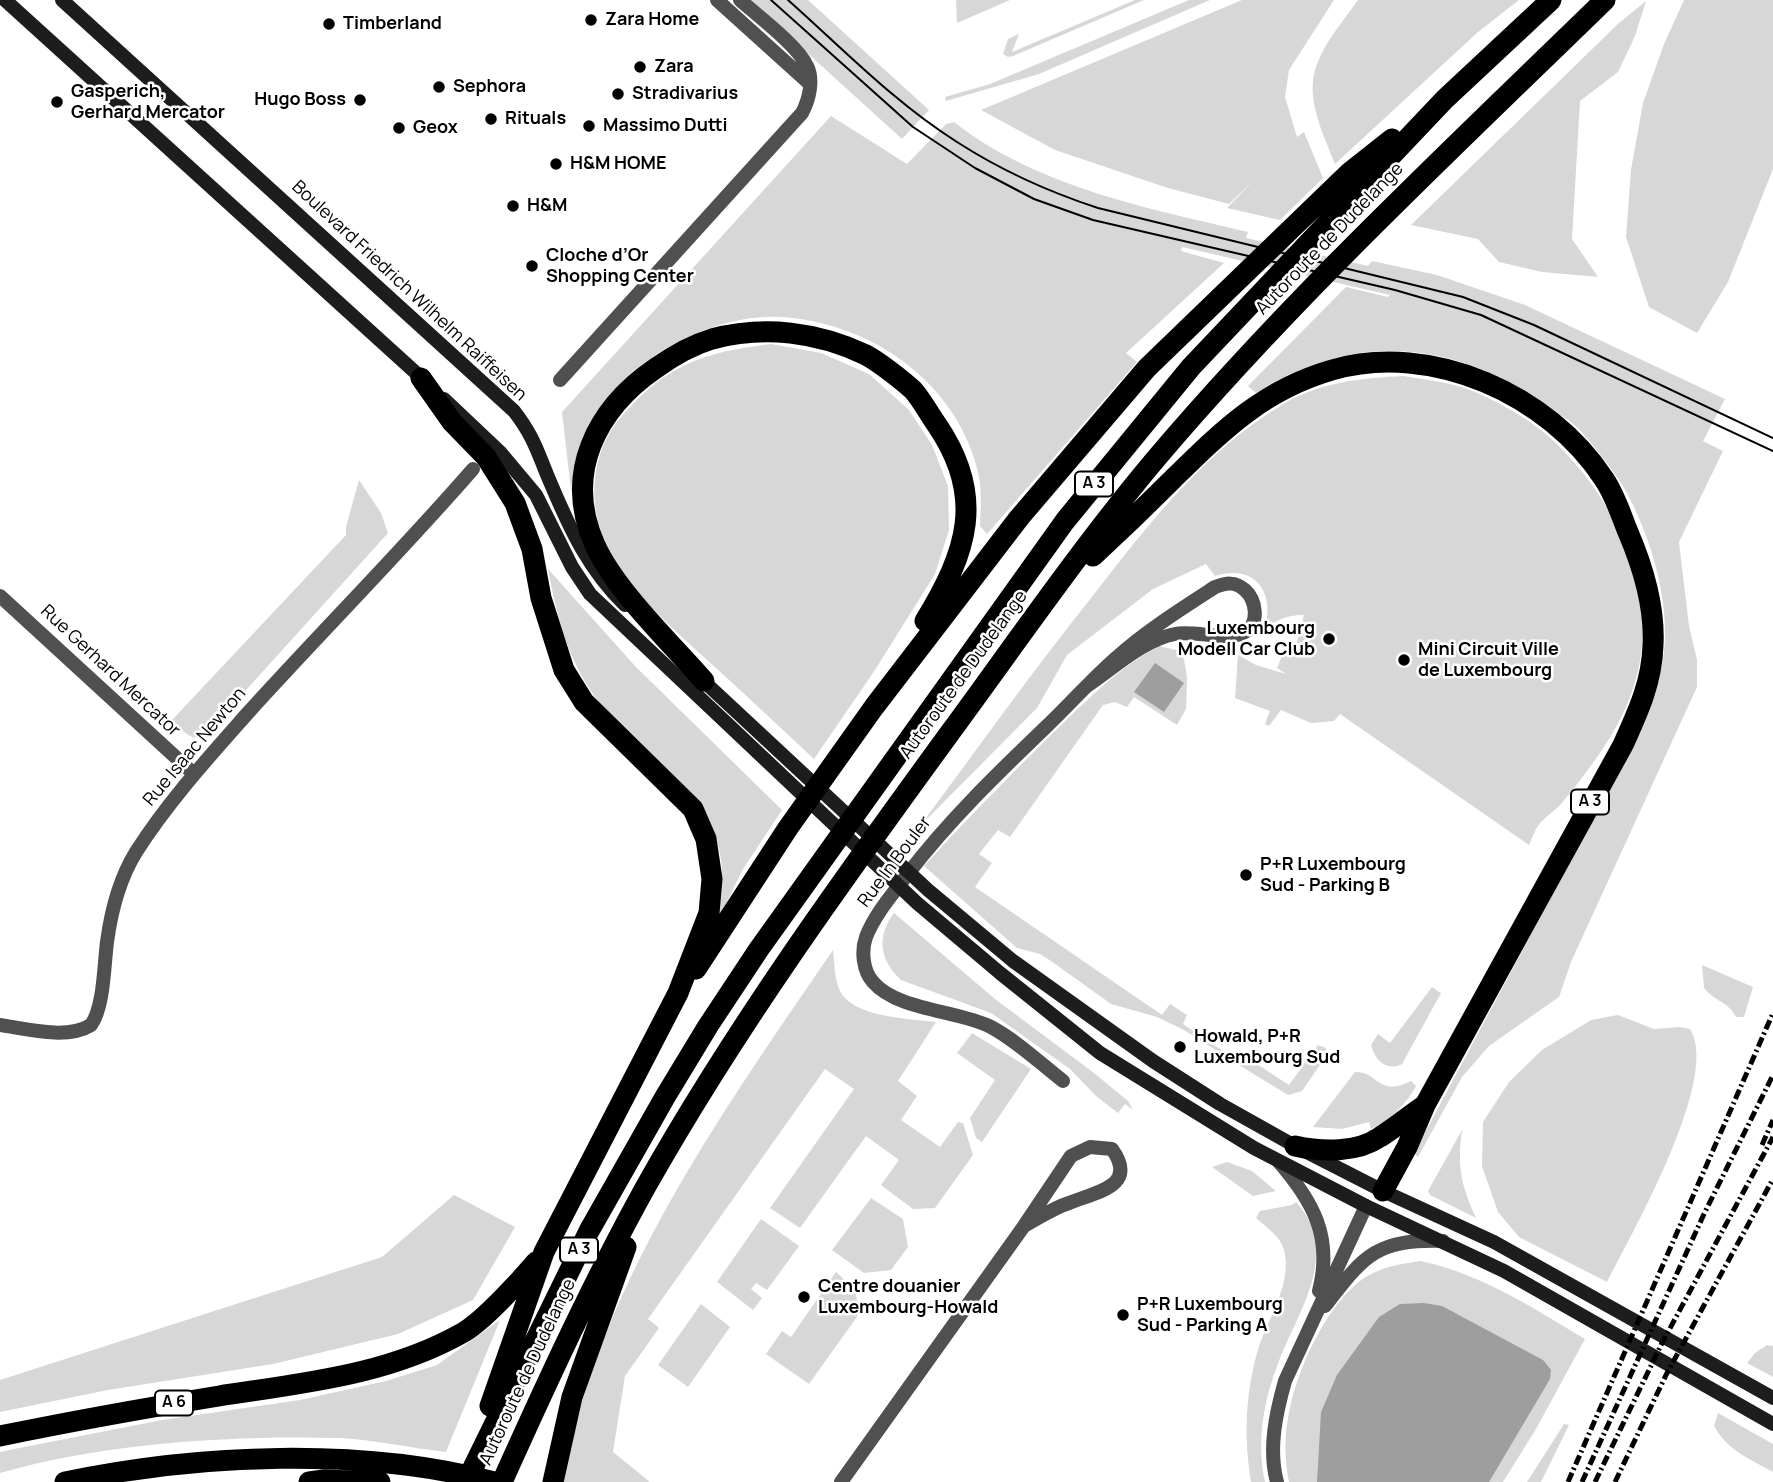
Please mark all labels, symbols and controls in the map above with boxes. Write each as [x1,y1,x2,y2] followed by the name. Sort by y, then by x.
[605,9,699,31] place label: Zara Home
[583,12,599,28] marker: Zara Home
[343,13,442,35] place label: Timberland
[321,16,337,32] marker: Timberland
[654,56,694,78] place label: Zara
[632,59,648,75] marker: Zara
[453,76,526,98] place label: Sephora
[431,79,447,95] marker: Sephora
[71,81,225,124] place label: Gasperich, Gerhard Mercator
[632,83,738,105] place label: Stradivarius
[610,86,626,102] marker: Stradivarius
[254,89,346,111] place label: Hugo Boss
[352,92,368,108] marker: Hugo Boss
[49,94,65,110] marker: Gasperich, Gerhard Mercator
[505,108,566,130] place label: Rituals
[483,111,499,127] marker: Rituals
[603,115,727,137] place label: Massimo Dutti
[413,117,458,139] place label: Geox
[581,118,597,134] marker: Massimo Dutti
[391,120,407,136] marker: Geox
[570,153,666,175] place label: H&M HOME
[548,156,564,172] marker: H&M HOME
[1252,158,1408,320] street label: Autoroute de Dudelange
[287,176,531,406] street label: Boulevard Friedrich Wilhelm Raiffeisen
[527,195,567,217] place label: H&M
[505,198,521,214] marker: H&M
[546,245,694,288] place label: Cloche d’Or Shopping Center
[524,258,540,274] marker: Cloche d’Or Shopping Center
[1075,471,1113,496] road number: A 3
[896,587,1032,763] street label: Autoroute de Dudelange
[36,601,184,741] street label: Rue Gerhard Mercator
[1178,618,1315,660] place label: Luxembourg Modell Car Club
[1321,631,1337,647] marker: Luxembourg Modell Car Club
[1418,639,1559,682] place label: Mini Circuit Ville de Luxembourg
[1396,652,1412,668] marker: Mini Circuit Ville de Luxembourg
[139,683,251,811] street label: Rue Isaac Newton
[1571,790,1609,814] road number: A 3
[854,812,936,912] street label: Rue In Bouler
[1260,854,1406,896] place label: P+R Luxembourg Sud - Parking B
[1238,867,1254,883] marker: P+R Luxembourg Sud - Parking B
[1194,1026,1340,1068] place label: Howald, P+R Luxembourg Sud
[1172,1039,1188,1055] marker: Howald, P+R Luxembourg Sud
[560,1238,598,1262] road number: A 3
[475,1275,581,1469] street label: Autoroute de Dudelange
[818,1276,998,1318] place label: Centre douanier Luxembourg-Howald
[796,1289,812,1305] marker: Centre douanier Luxembourg-Howald
[1137,1294,1283,1336] place label: P+R Luxembourg Sud - Parking A
[1115,1307,1131,1323] marker: P+R Luxembourg Sud - Parking A
[155,1390,193,1415] road number: A 6

